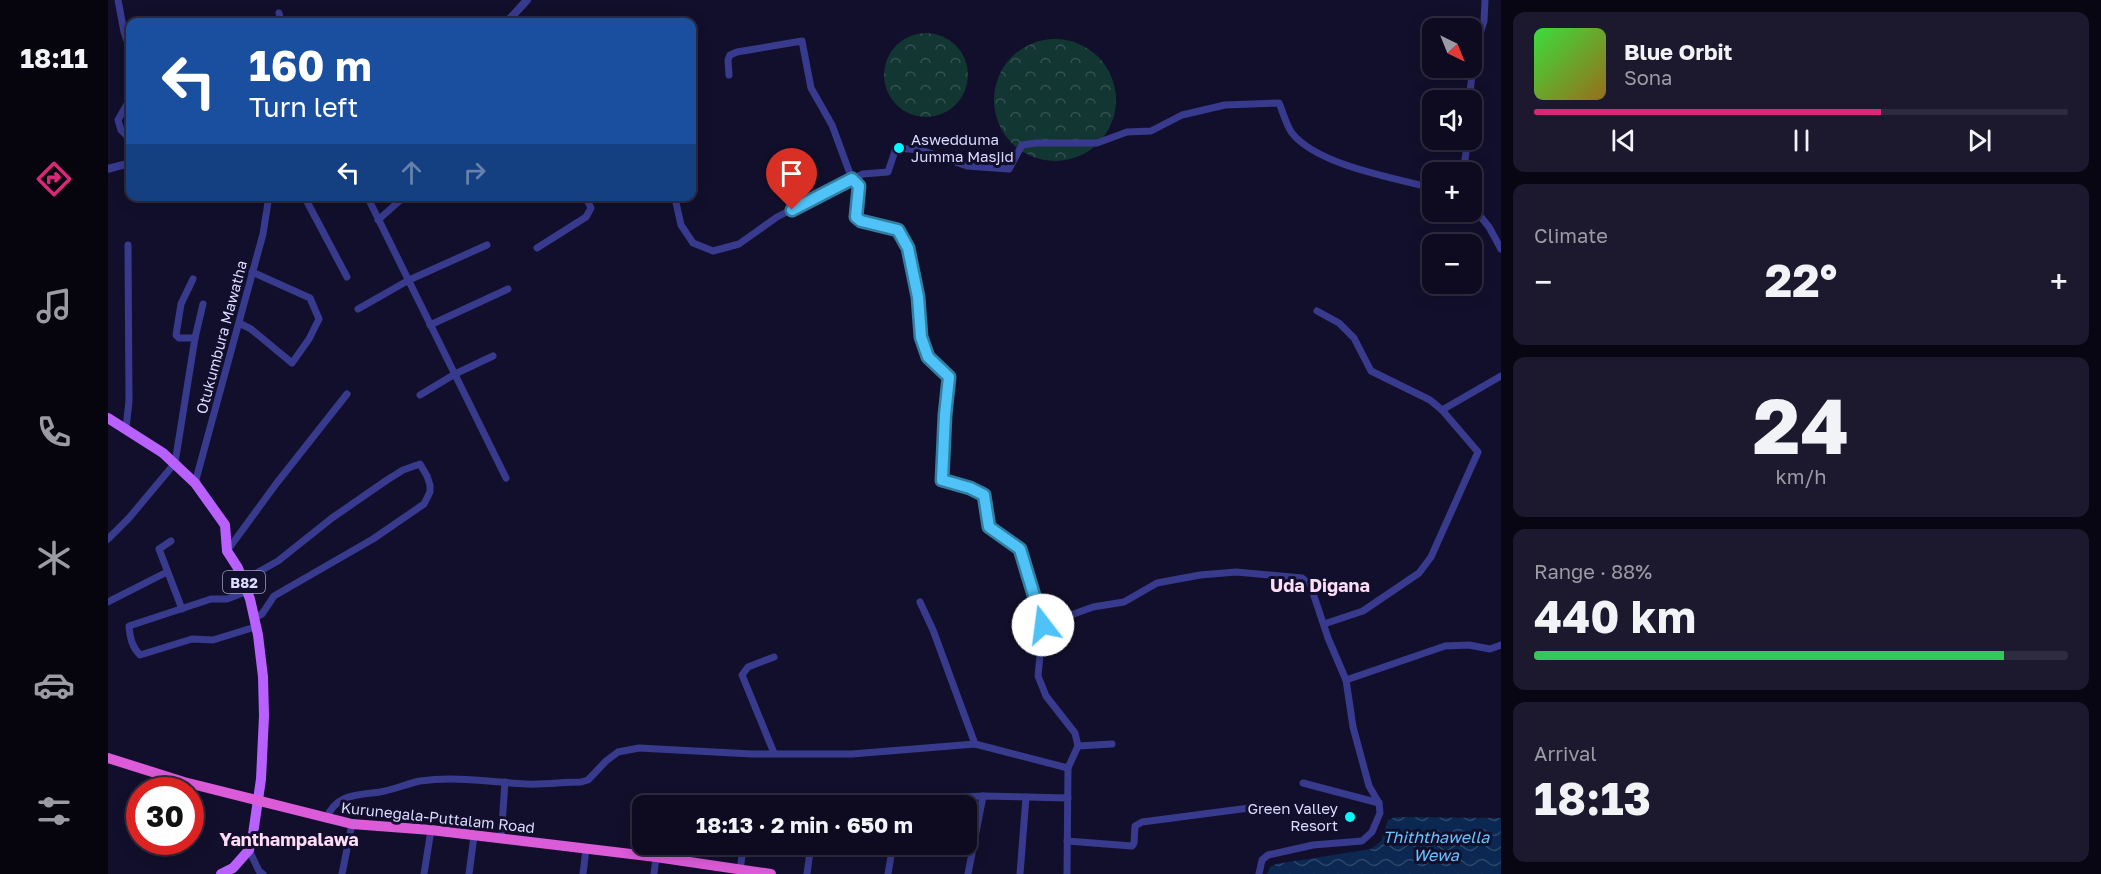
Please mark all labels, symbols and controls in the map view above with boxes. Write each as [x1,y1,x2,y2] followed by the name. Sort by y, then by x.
[1422,18,1482,78] north arrow
[1422,18,1482,294] map controls
[1624,38,1732,65] text: Blue Orbit
[249,40,372,90] text: 160 m
[20,42,88,74] text: 18:11
[150,42,228,120] icon: left
[1624,65,1672,89] text: Sona
[1422,90,1482,150] button: sound
[249,91,358,123] text: Turn left
[1607,124,1640,157] icon: previous
[1785,124,1818,157] icon: pause
[1963,124,1996,157] icon: next
[911,130,1014,165] place label: Aswedduma Jumma Masjid
[892,141,906,155] marker: Aswedduma Jumma Masjid
[766,148,817,210] pin
[332,156,365,189] icon: left
[395,156,428,189] icon: ahead
[458,156,491,189] icon: right
[775,157,808,190] icon: arrive
[33,158,75,200] icon: directions
[1422,162,1482,222] button: +
[1534,223,1608,247] text: Climate
[1422,234,1482,294] button: −
[1765,253,1837,307] text: 22°
[192,258,250,416] street label: Otukumbura Mawatha
[1534,262,1552,301] text: −
[2050,262,2068,301] text: +
[33,285,75,327] icon: music
[1753,378,1849,471] text: 24
[33,411,75,453] icon: phone
[1776,464,1826,488] text: km/h
[33,537,75,579] icon: climate
[1534,559,1652,583] text: Range · 88%
[223,571,265,593] road number: B82
[1270,574,1370,596] district label: Uda Digana
[1534,589,1696,643] text: 440 km
[1011,593,1075,657] position arrow
[33,664,75,706] icon: car
[1534,741,1597,765] text: Arrival
[1534,771,1651,825] text: 18:13
[126,777,204,855] speed limit sign: 30
[33,790,75,832] icon: filters
[340,798,536,836] street label: Kurunegala-Puttalam Road
[1247,799,1339,834] place label: Green Valley Resort
[1343,810,1357,824] marker: Green Valley Resort
[696,811,913,838] text: 18:13 · 2 min · 650 m
[1383,827,1490,865] water label: Thiththawella Wewa
[219,828,359,850] district label: Yanthampalawa

